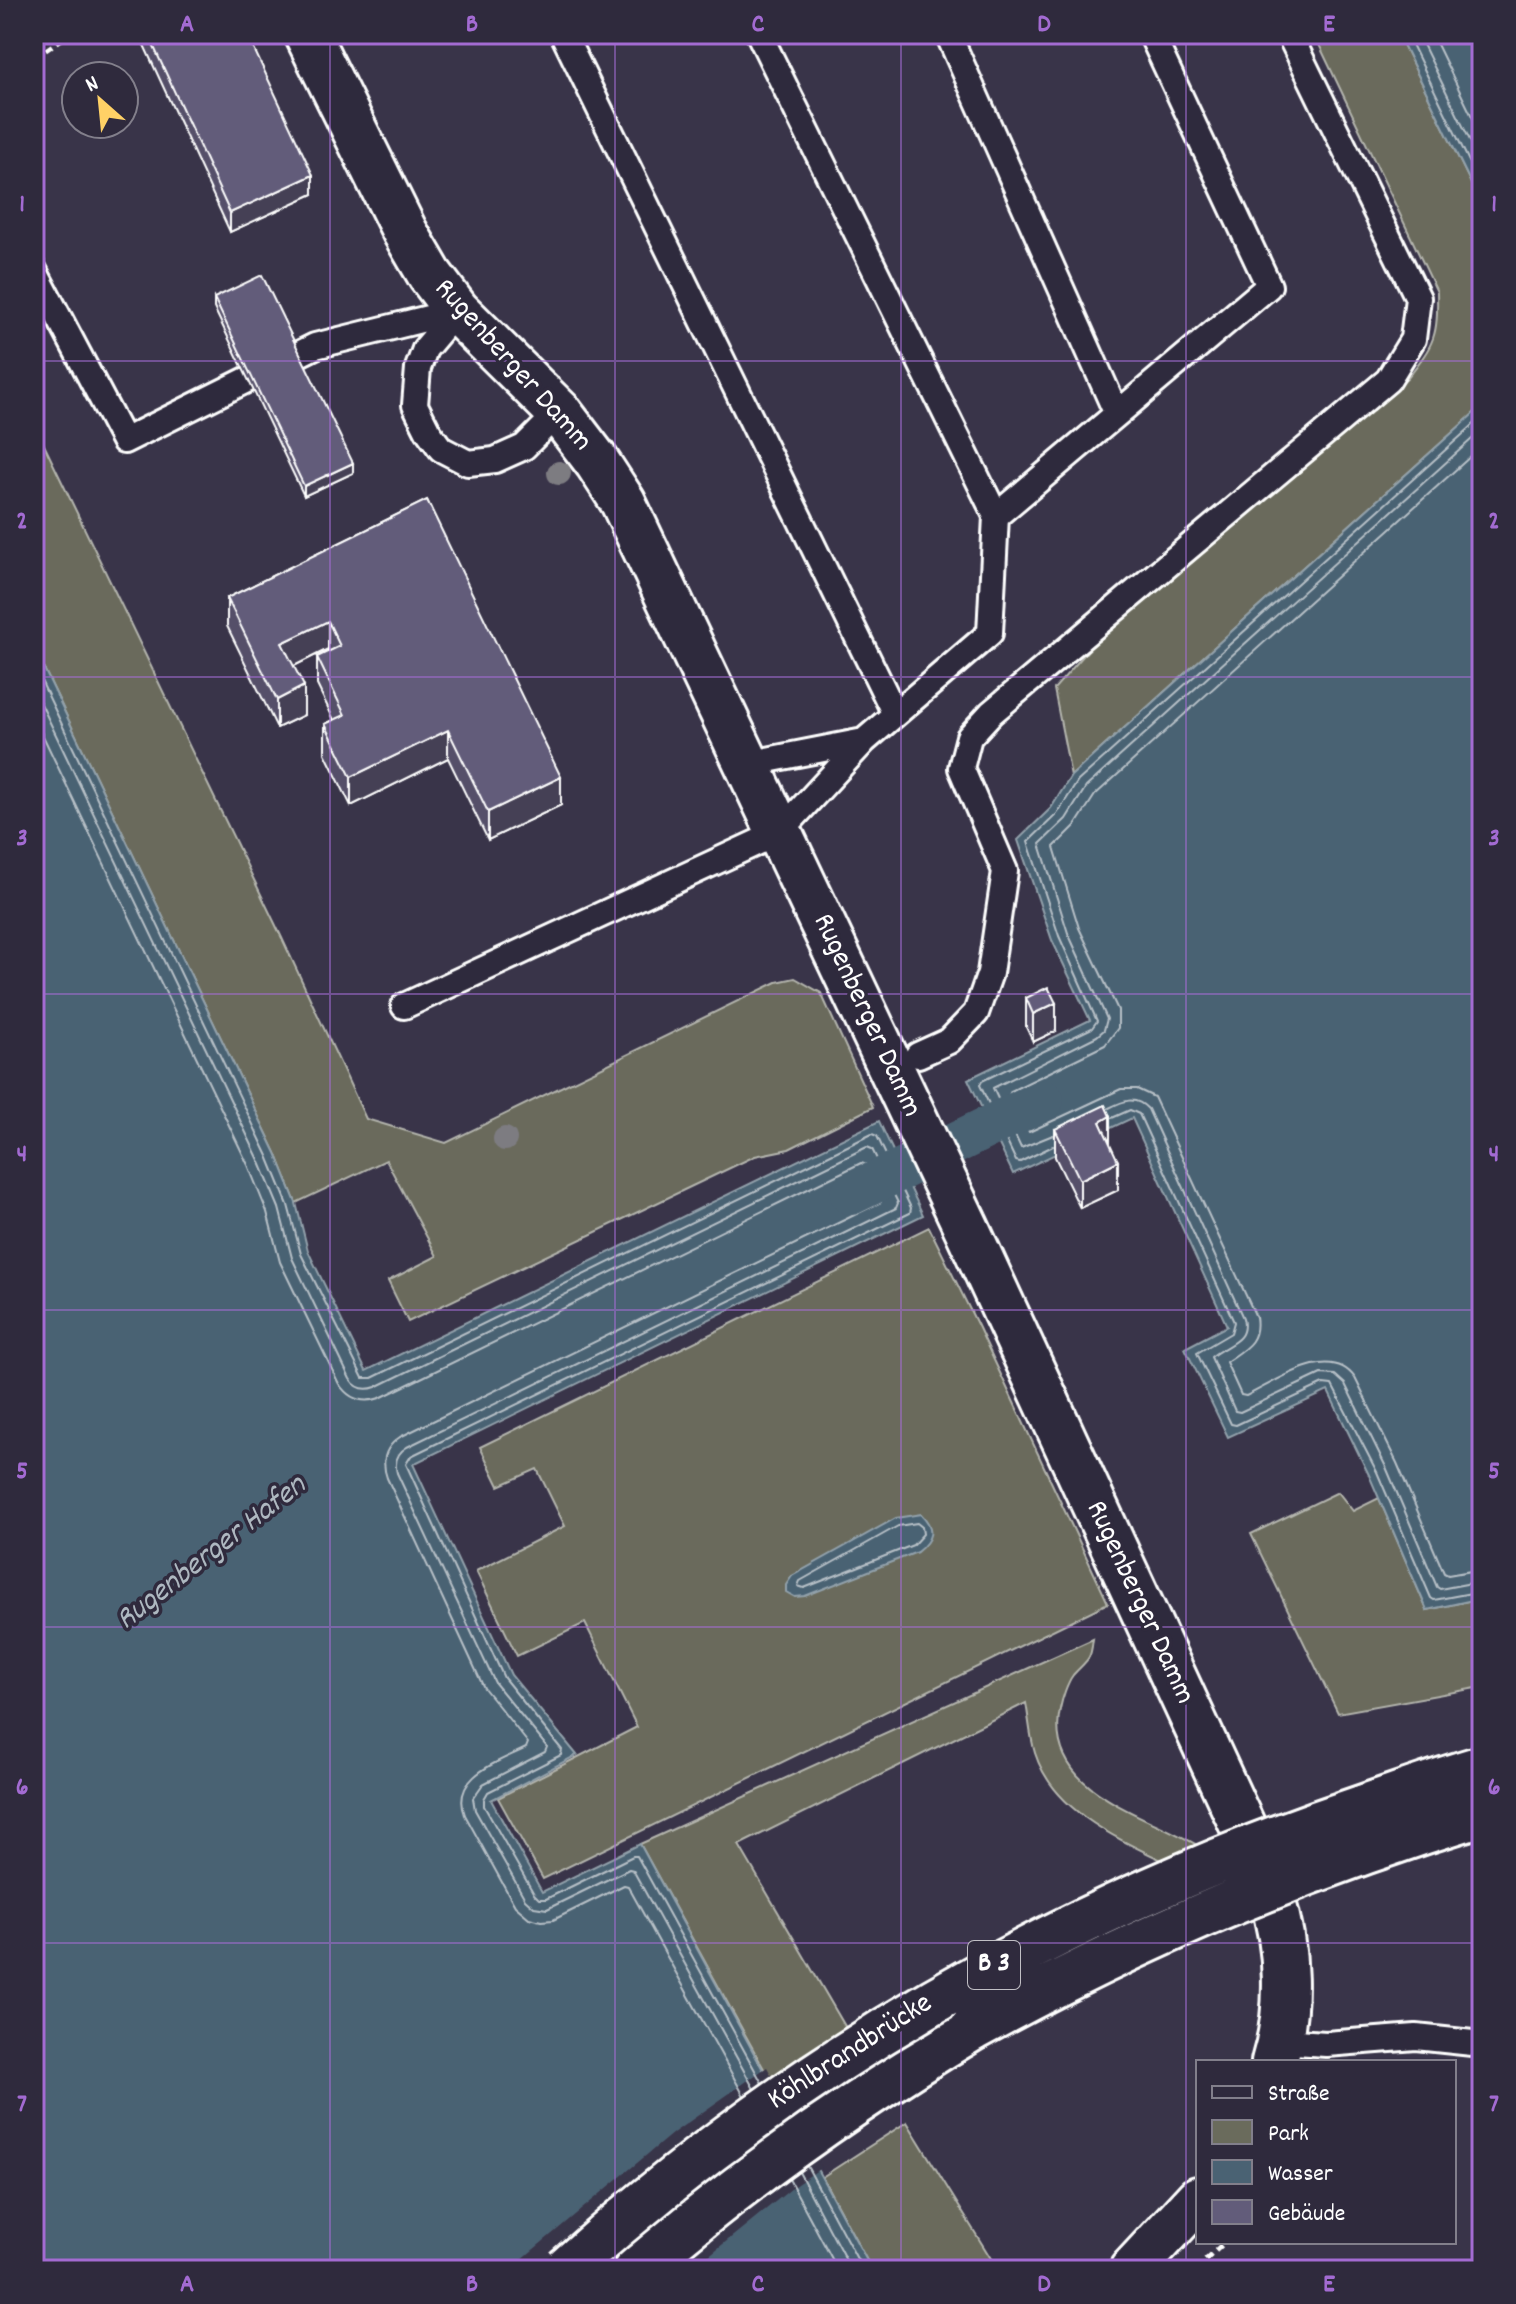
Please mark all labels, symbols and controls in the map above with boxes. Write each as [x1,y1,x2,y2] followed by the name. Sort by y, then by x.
[180,7,194,44] text: A
[466,7,478,44] text: B
[752,7,765,44] text: C
[1037,7,1051,44] text: D
[1323,7,1335,44] text: E
[60,60,140,140] north arrow
[81,69,105,102] text: N
[19,187,25,224] text: 1
[1491,187,1497,224] text: 1
[422,270,602,462] street label: Rugenberger Damm
[16,504,28,541] text: 2
[1488,504,1500,541] text: 2
[16,821,28,858] text: 3
[1488,821,1500,858] text: 3
[800,907,932,1125] street label: Rugenberger Damm
[17,1137,27,1174] text: 4
[1489,1137,1499,1174] text: 4
[16,1454,28,1491] text: 5
[1488,1454,1500,1491] text: 5
[107,1464,318,1643] water label: Rugenberger Hafen
[1073,1494,1205,1712] street label: Rugenberger Damm
[16,1770,28,1807] text: 6
[1488,1770,1500,1807] text: 6
[968,1941,1020,1989] road number: B 3
[760,1984,942,2122] street label: Köhlbrandbrücke
[1196,2060,1456,2244] legend
[1268,2078,1330,2112] text: Straße
[17,2087,27,2124] text: 7
[1489,2087,1499,2124] text: 7
[1268,2118,1309,2152] text: Park
[1268,2158,1333,2192] text: Wasser
[1268,2198,1345,2232] text: Gebäude
[180,2267,194,2304] text: A
[466,2267,478,2304] text: B
[752,2267,765,2304] text: C
[1037,2267,1051,2304] text: D
[1323,2267,1335,2304] text: E

